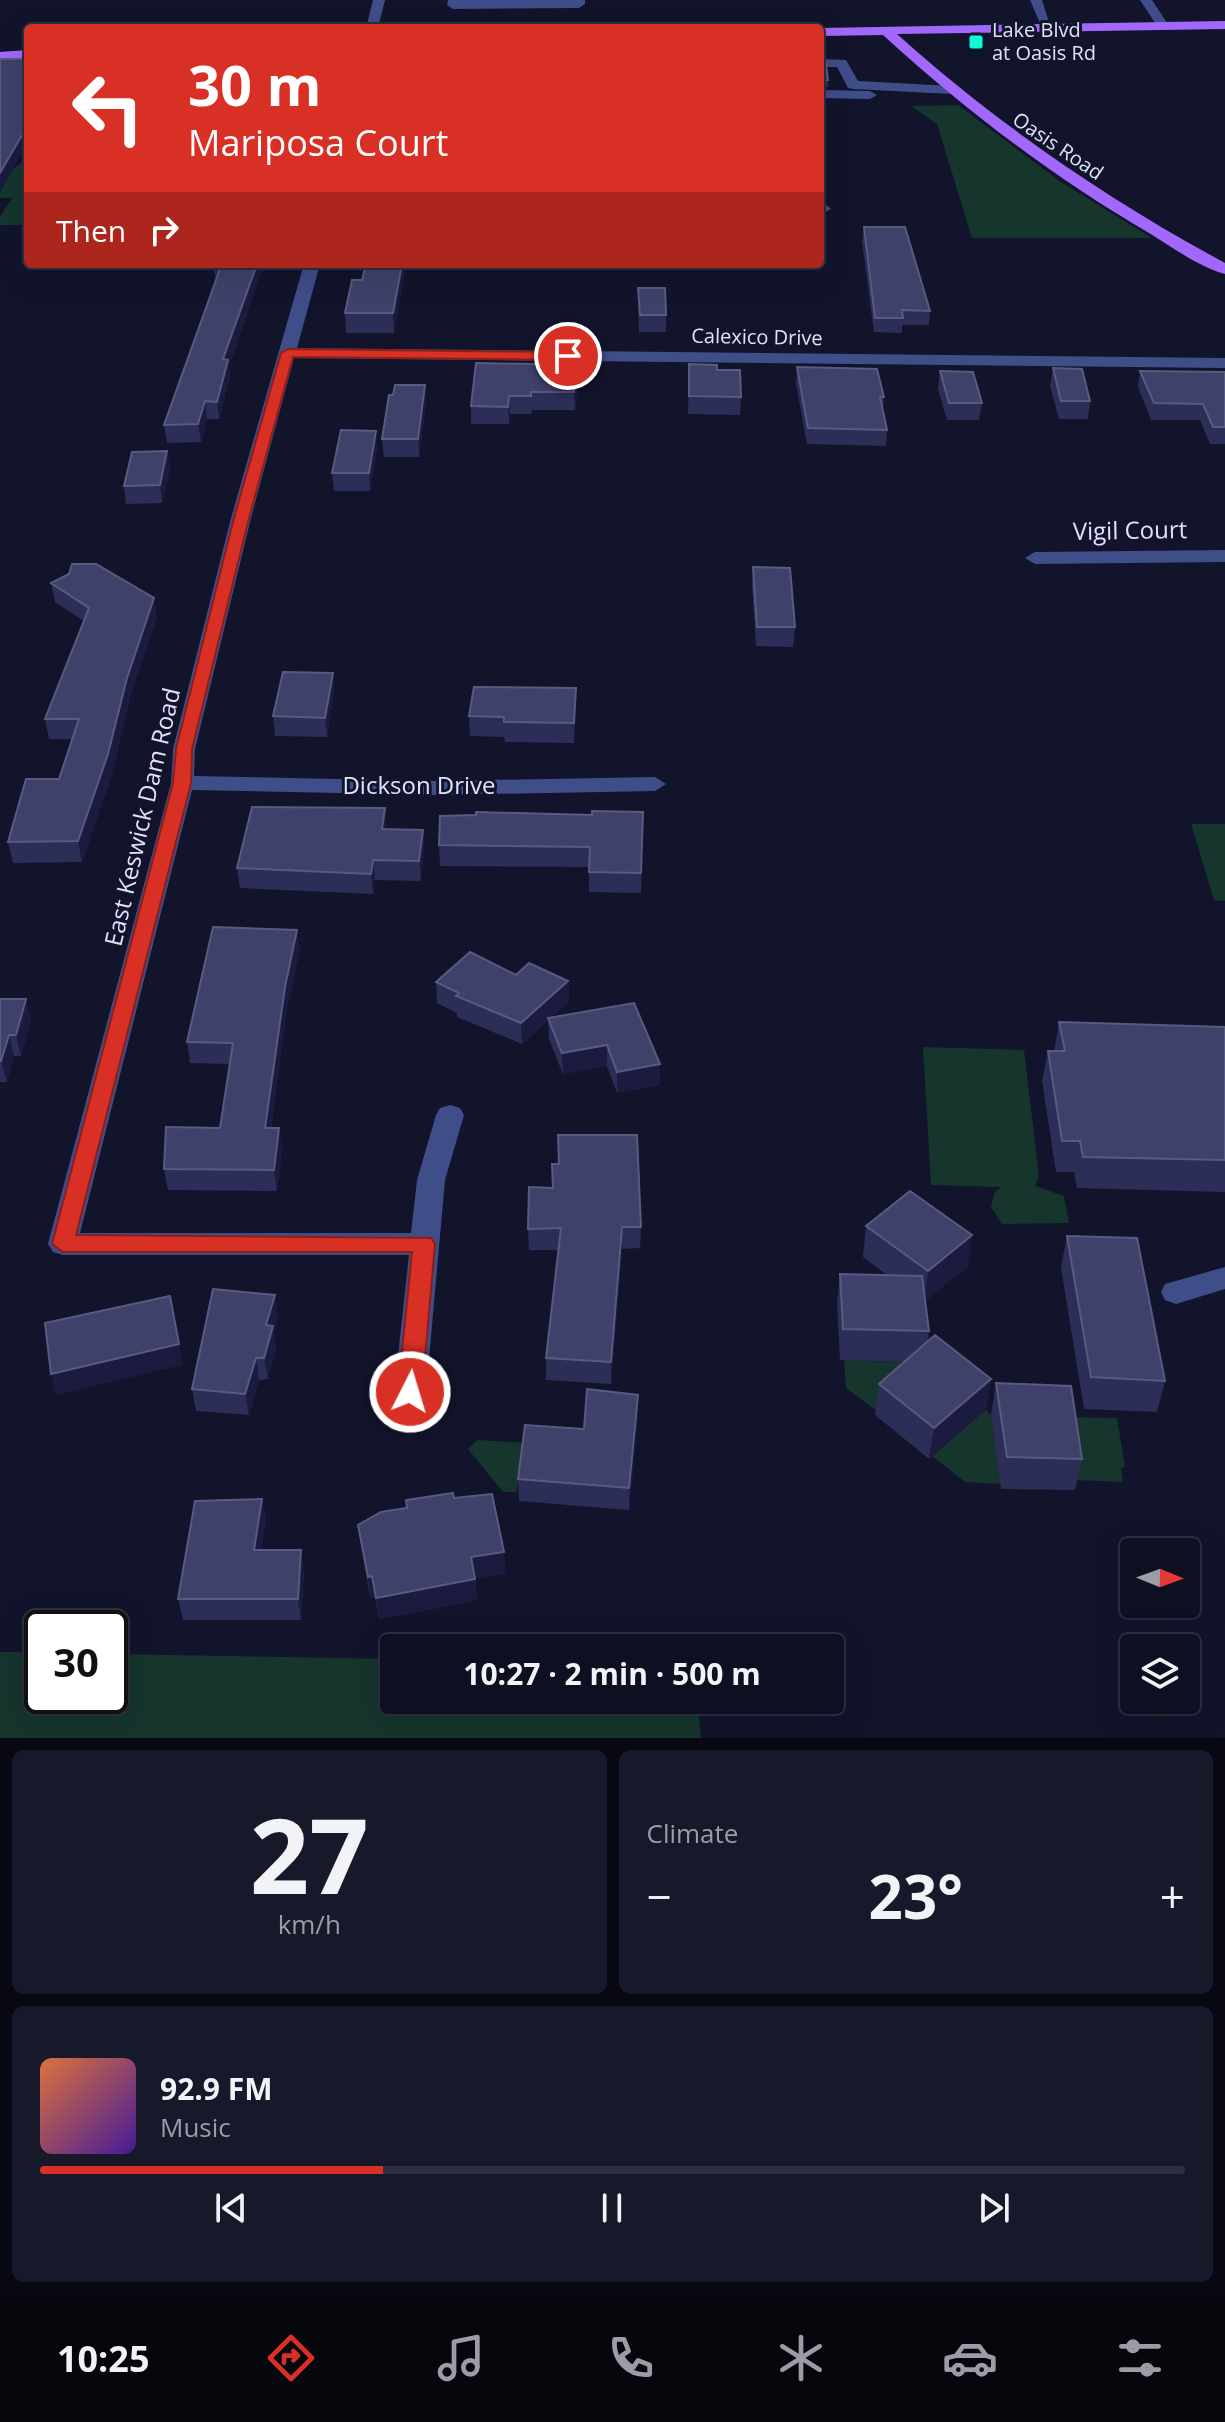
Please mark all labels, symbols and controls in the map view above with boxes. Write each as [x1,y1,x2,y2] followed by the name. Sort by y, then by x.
[992,16,1096,66] place label: Lake Blvd at Oasis Rd
[967,33,985,51] marker: Lake Blvd at Oasis Rd
[188,46,322,122] text: 30 m
[56,56,160,160] icon: left
[1008,105,1109,186] street label: Oasis Road
[188,118,448,167] text: Mariposa Court
[142,208,186,252] icon: right
[56,210,126,251] text: Then
[534,322,602,390] pin
[691,322,823,351] street label: Calexico Drive
[546,334,590,378] icon: arrive
[1072,512,1187,547] street label: Vigil Court
[96,684,187,949] street label: East Keswick Dam Road
[342,768,496,801] street label: Dickson Drive
[368,1350,452,1434] position arrow
[1120,1538,1200,1618] north arrow
[1120,1538,1200,1714] map controls
[24,1610,128,1714] speed limit sign: 30
[1120,1634,1200,1714] button: layers
[463,1653,761,1694] text: 10:27 · 2 min · 500 m
[250,1783,369,1924] text: 27
[647,1815,738,1851] text: Climate
[869,1855,963,1937] text: 23°
[647,1866,672,1926] text: −
[1160,1866,1185,1926] text: +
[278,1906,341,1942] text: km/h
[160,2068,273,2109] text: 92.9 FM
[160,2109,231,2145] text: Music
[209,2186,253,2230] icon: previous
[590,2186,634,2230] icon: pause
[972,2186,1016,2230] icon: next
[263,2330,319,2386] icon: directions
[433,2330,489,2386] icon: music
[603,2330,659,2386] icon: phone
[773,2330,829,2386] icon: climate
[942,2330,998,2386] icon: car
[1112,2330,1168,2386] icon: filters
[57,2334,149,2383] text: 10:25

